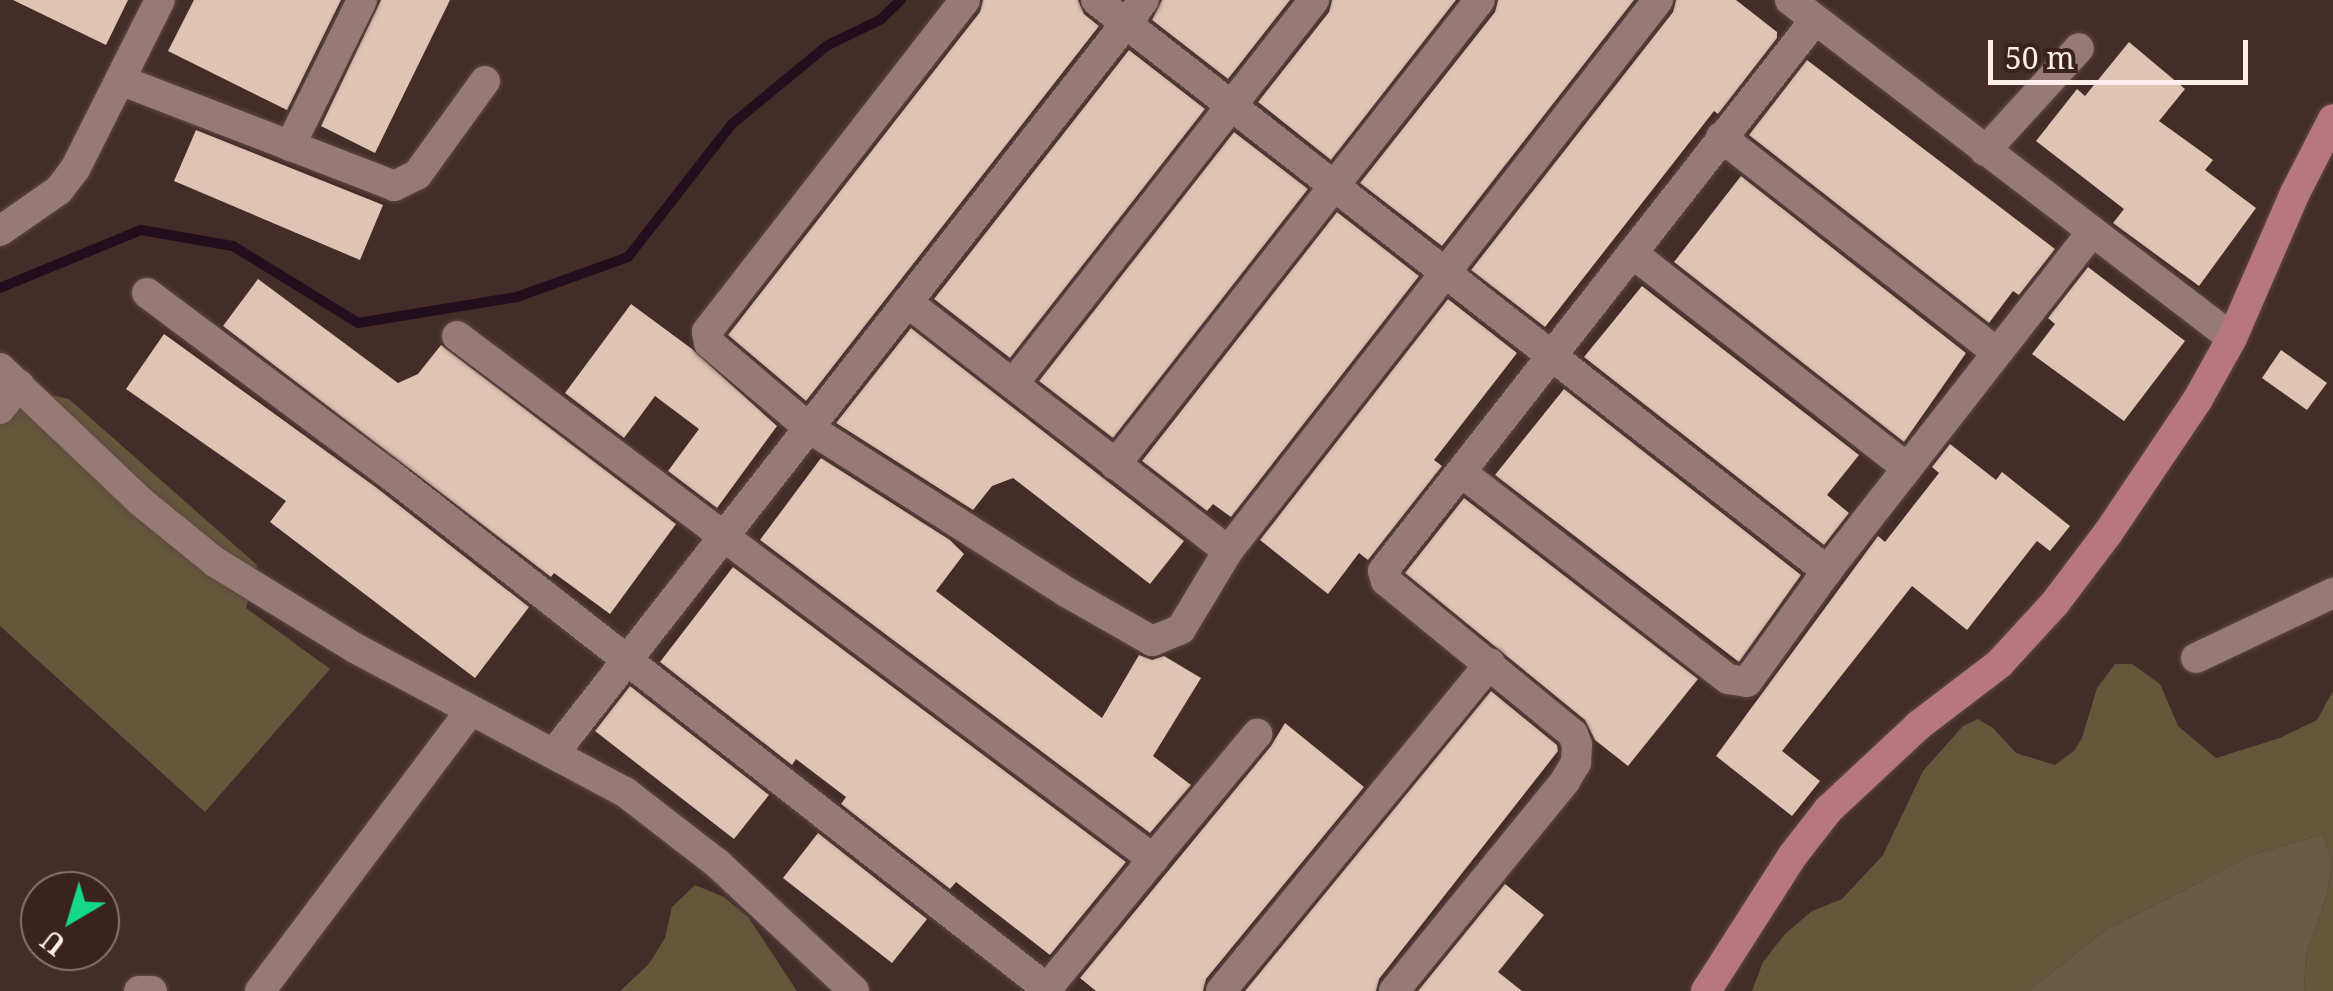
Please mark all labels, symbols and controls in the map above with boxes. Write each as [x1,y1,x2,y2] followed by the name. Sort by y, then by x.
[1993,20,2253,82] scale bar
[2005,37,2075,78] text: 50 m
[20,871,120,971] north arrow
[33,922,73,964] text: U

